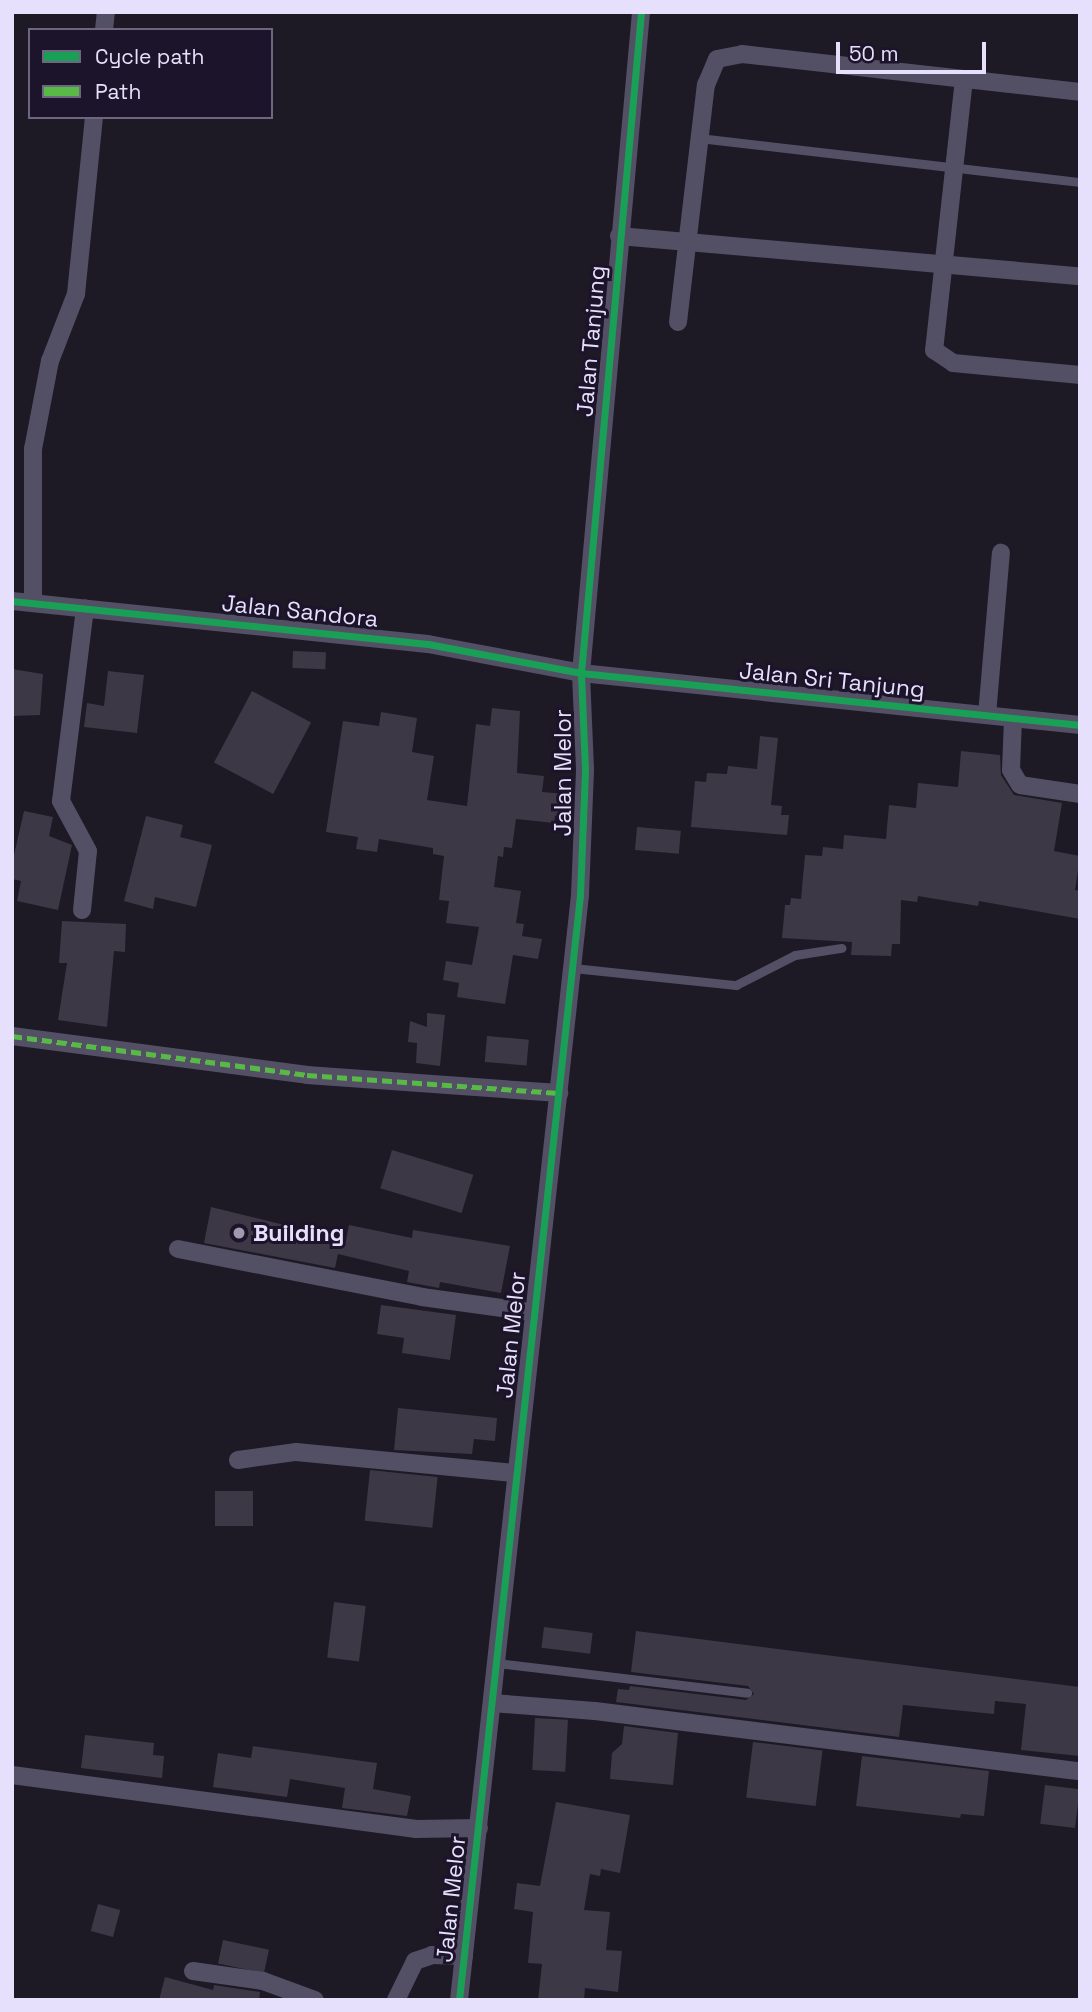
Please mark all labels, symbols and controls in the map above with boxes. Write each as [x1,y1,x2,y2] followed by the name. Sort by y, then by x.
[28,28,273,119] legend
[840,28,990,72] scale bar
[849,40,899,67] text: 50 m
[95,43,204,70] text: Cycle path
[95,78,141,105] text: Path
[571,264,611,418] street label: Jalan Tanjung
[220,589,380,633] street label: Jalan Sandora
[738,657,926,703] street label: Jalan Sri Tanjung
[549,709,577,837] street label: Jalan Melor
[253,1219,344,1247] place label: Building
[231,1225,247,1241] marker: Building
[491,1270,531,1400] street label: Jalan Melor
[431,1834,471,1964] street label: Jalan Melor

